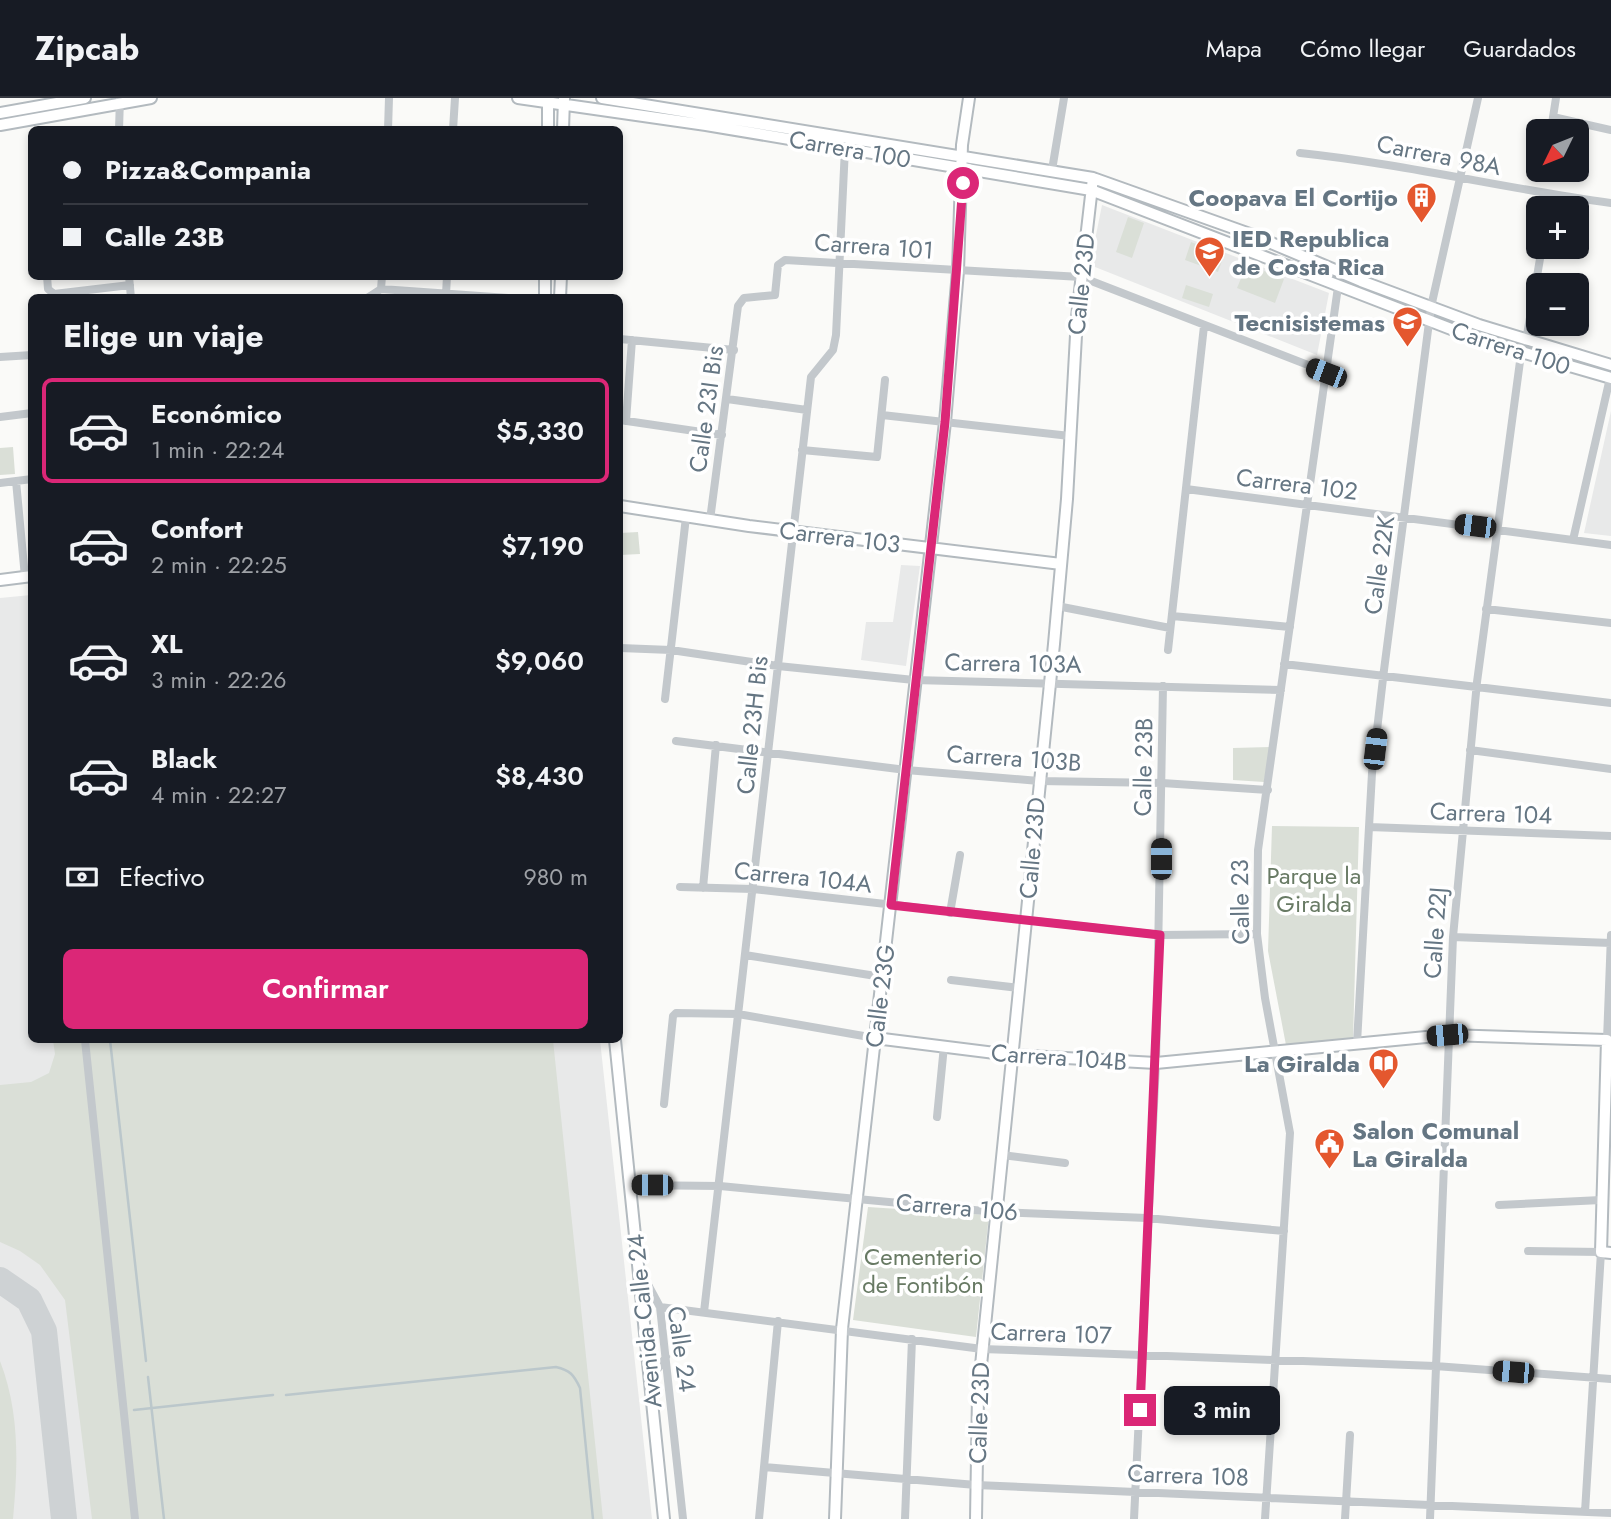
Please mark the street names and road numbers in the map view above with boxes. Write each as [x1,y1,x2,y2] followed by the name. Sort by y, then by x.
[786,121,914,177] street label: Carrera 100
[1374,126,1504,184] street label: Carrera 98A
[813,224,935,268] street label: Carrera 101
[1058,232,1104,336] street label: Calle 23D
[1447,312,1575,384] street label: Carrera 100
[680,343,732,475] street label: Calle 23I Bis
[1234,459,1360,509] street label: Carrera 102
[777,512,903,562] street label: Carrera 103
[1355,513,1403,617] street label: Calle 22K
[944,644,1082,682] street label: Carrera 103A
[727,654,777,796] street label: Calle 23H Bis
[1125,717,1161,817] street label: Calle 23B
[945,736,1083,780] street label: Carrera 103B
[1429,793,1553,833] street label: Carrera 104
[1010,796,1054,900] street label: Calle 23D
[732,852,874,902] street label: Carrera 104A
[1222,859,1258,945] street label: Calle 23
[1414,886,1456,980] street label: Calle 22J
[856,942,904,1050] street label: Calle 23G
[990,1035,1128,1079] street label: Carrera 104B
[894,1184,1020,1230] street label: Carrera 106
[617,1232,671,1410] street label: Avenida Calle 24
[659,1304,705,1394] street label: Calle 24
[990,1313,1113,1353] street label: Carrera 107
[960,1362,998,1464] street label: Calle 23D
[1127,1455,1249,1495] street label: Carrera 108

